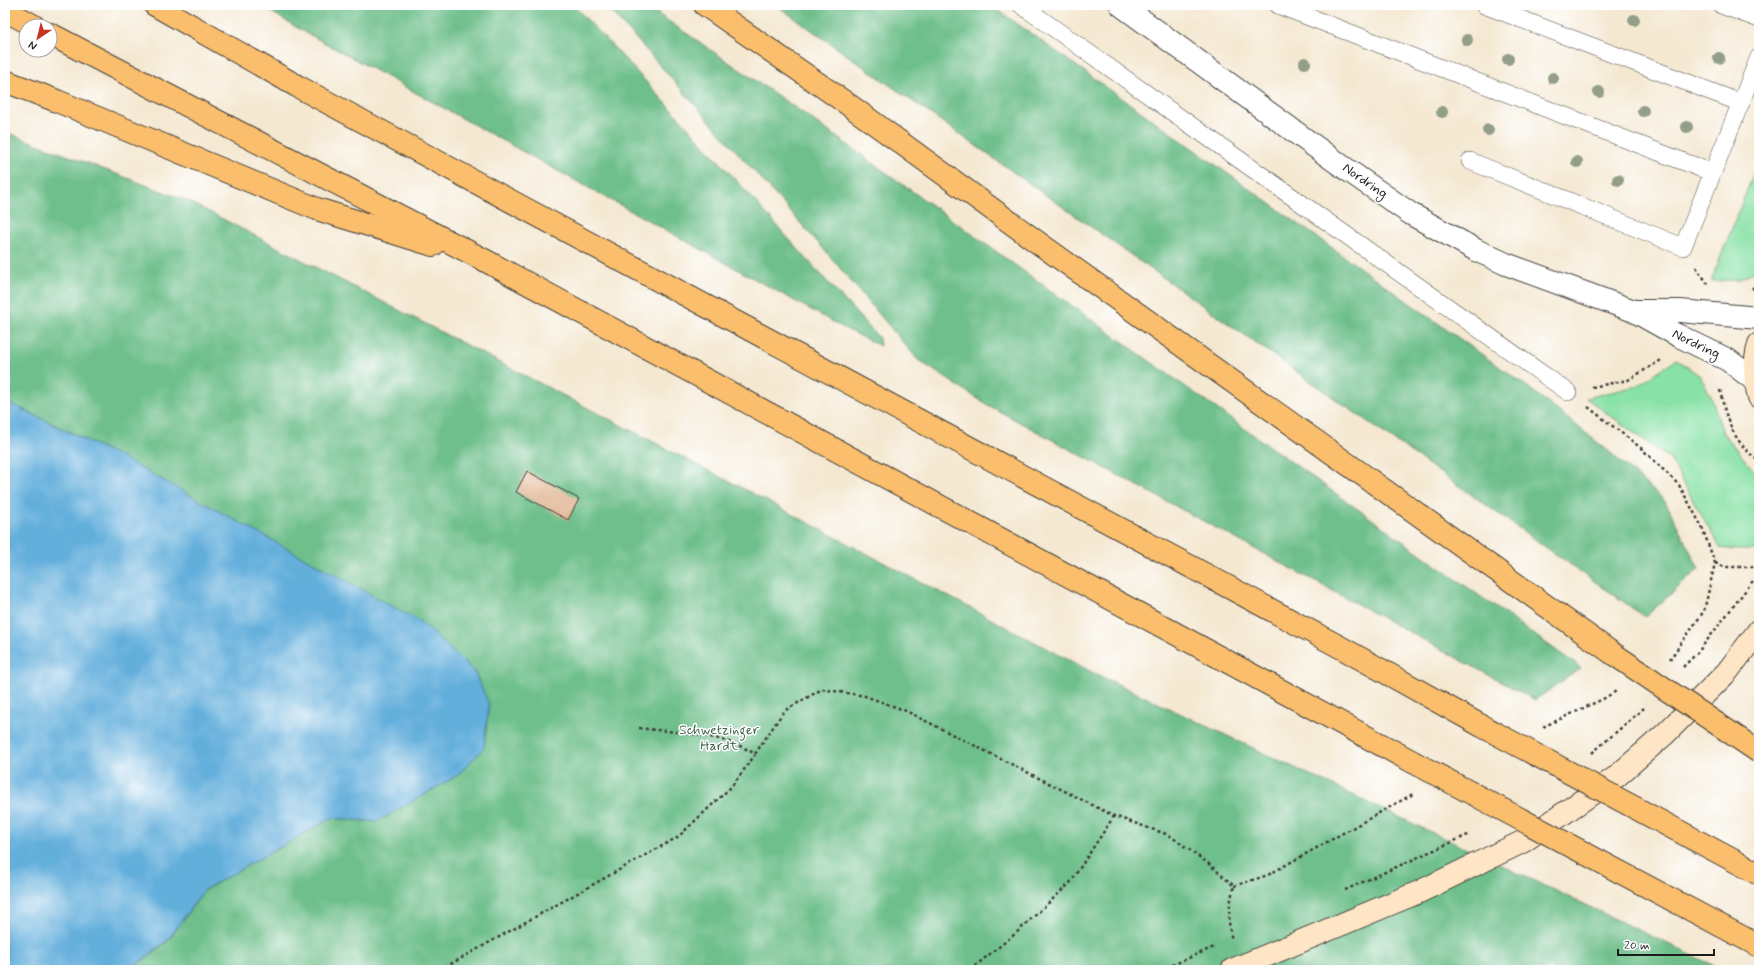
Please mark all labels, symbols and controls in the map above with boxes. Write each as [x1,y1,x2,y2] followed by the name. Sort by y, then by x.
[18,18,58,58] north arrow
[26,38,40,53] text: N
[1338,159,1391,204] street label: Nordring
[1669,325,1723,364] street label: Nordring
[679,721,760,755] park label: Schwetzinger Hardt
[1618,931,1714,957] scale bar
[1624,938,1650,954] text: 20 m

